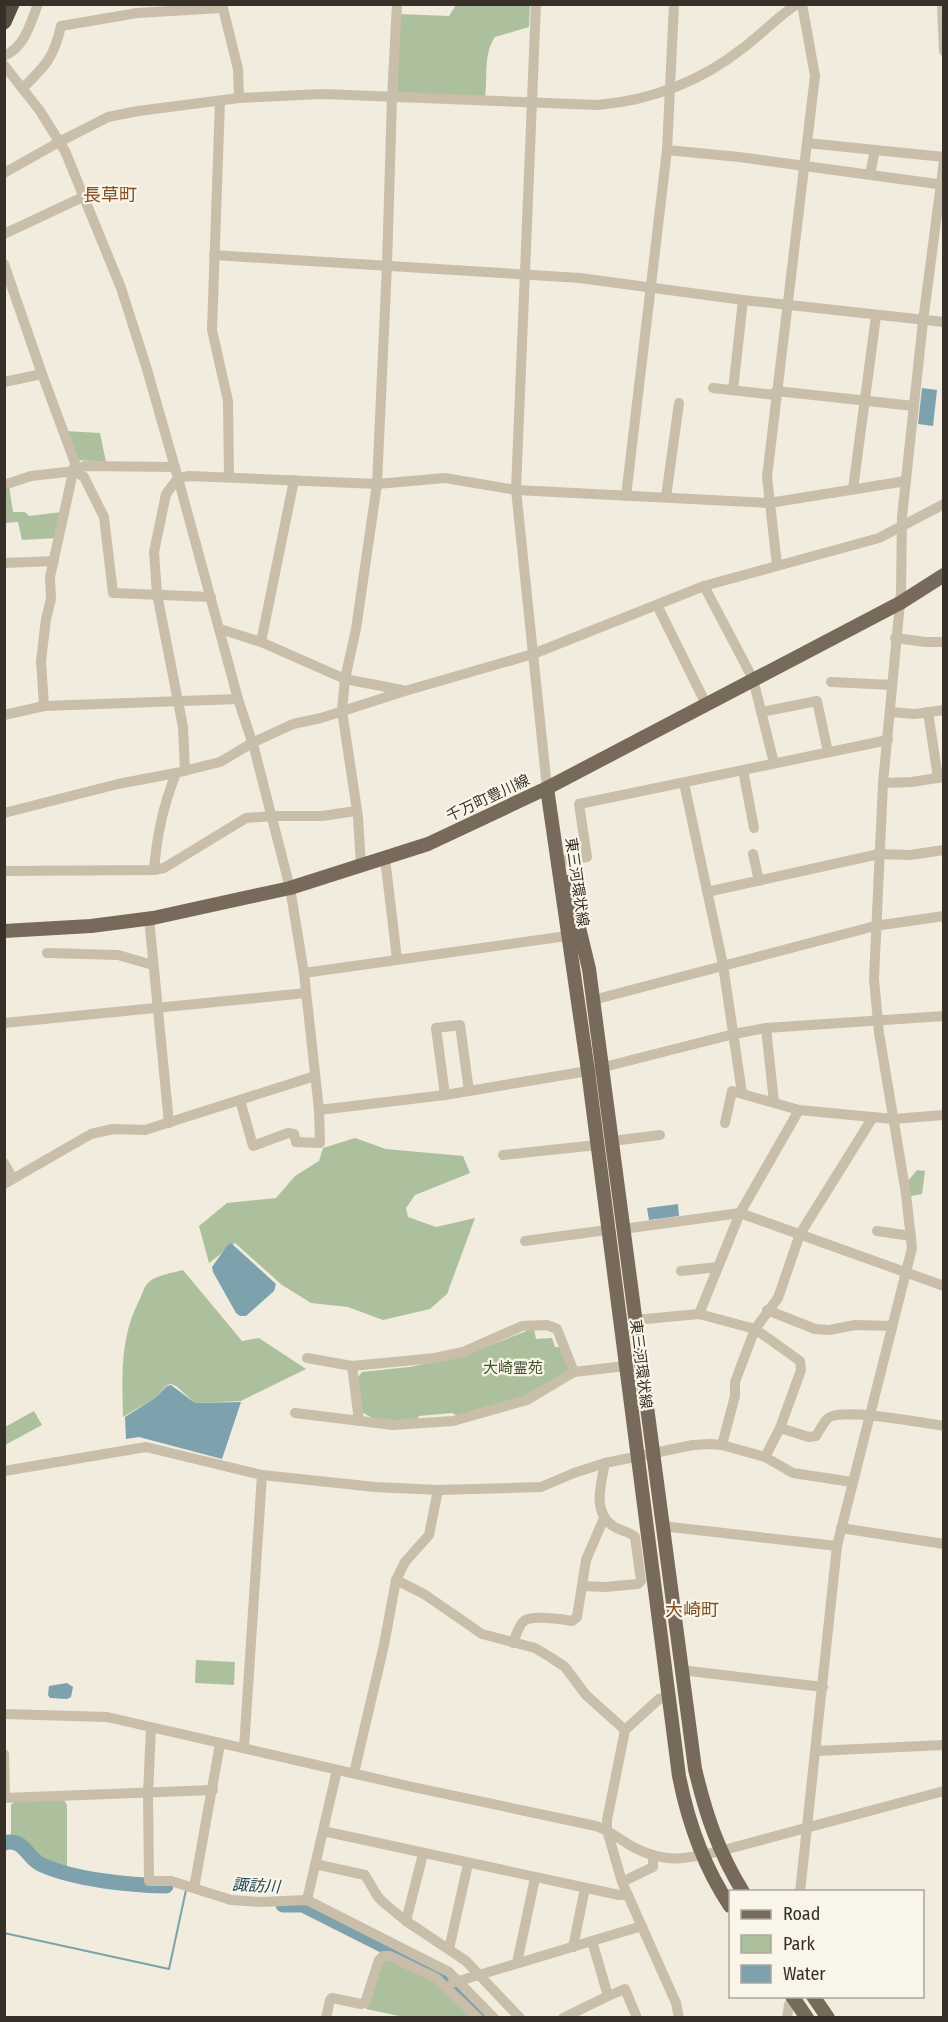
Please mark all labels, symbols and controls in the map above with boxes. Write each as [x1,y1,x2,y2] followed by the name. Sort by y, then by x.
[83,184,137,206] district label: 長草町
[443,771,533,825] street label: 千万町豊川線
[562,836,592,928] street label: 東三河環状線
[627,1318,655,1410] street label: 東三河環状線
[483,1359,543,1377] park label: 大崎霊苑
[665,1599,719,1621] district label: 大崎町
[232,1875,282,1896] water label: 諏訪川
[729,1890,924,1998] legend
[783,1903,820,1925] text: Road
[783,1933,816,1955] text: Park
[783,1963,826,1985] text: Water

